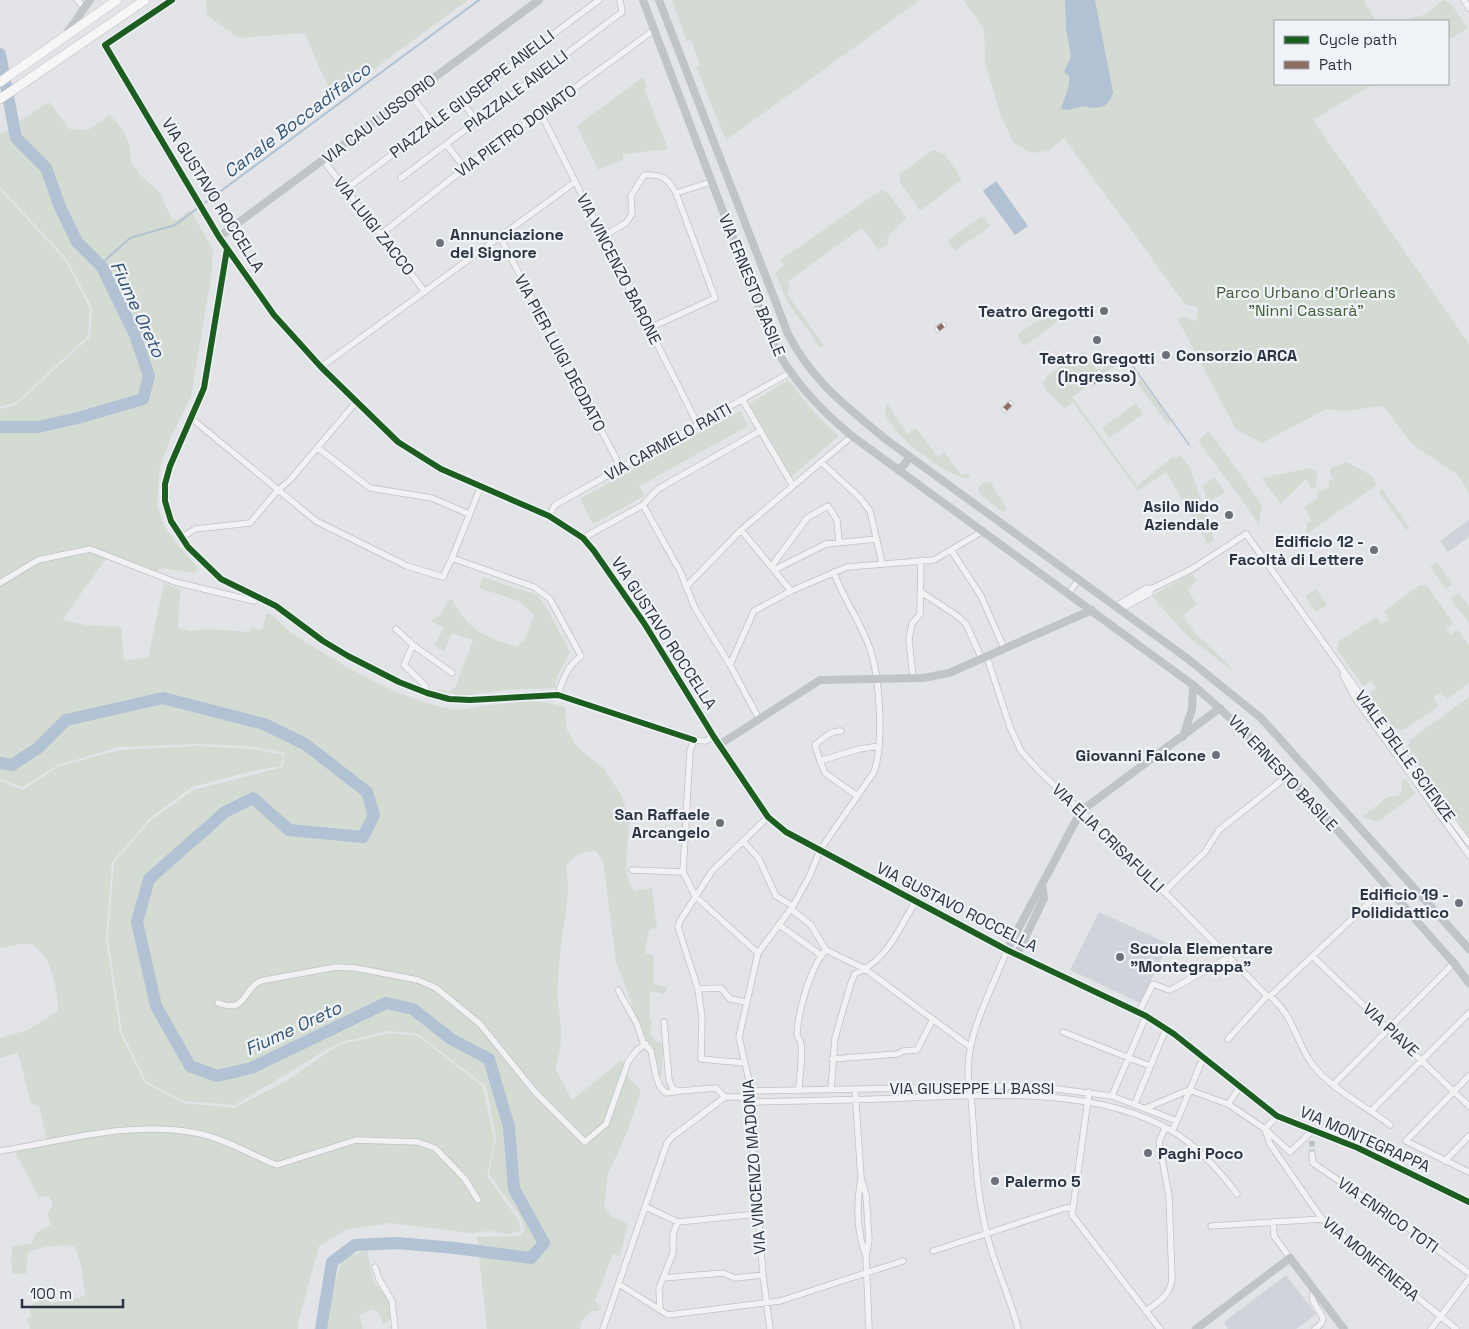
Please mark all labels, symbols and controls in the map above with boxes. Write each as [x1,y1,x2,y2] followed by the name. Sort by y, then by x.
[1274,20,1449,85] legend
[385,25,559,163] street label: PIAZZALE GIUSEPPE ANELLI
[1319,30,1397,49] text: Cycle path
[460,45,572,137] street label: PIAZZALE ANELLI
[1319,55,1352,74] text: Path
[219,57,376,183] water label: Canale Boccadifalco
[318,69,440,169] street label: VIA CAU LUSSORIO
[451,80,581,182] street label: VIA PIETRO DONATO
[157,114,269,276] street label: VIA GUSTAVO ROCCELLA
[329,172,419,280] street label: VIA LUIGI ZACCO
[572,190,666,348] street label: VIA VINCENZO BARONE
[714,211,790,359] street label: VIA ERNESTO BASILE
[450,224,564,263] place label: Annunciazione del Signore
[434,237,446,249] marker: Annunciazione del Signore
[106,257,171,362] water label: Fiume Oreto
[510,271,610,435] street label: VIA PIER LUIGI DEODATO
[1216,282,1396,321] park label: Parco Urbano d'Orleans "Ninni Cassarà"
[978,301,1094,322] place label: Teatro Gregotti
[1098,305,1110,317] marker: Teatro Gregotti
[1091,334,1103,346] marker: Teatro Gregotti (Ingresso)
[1176,345,1297,366] place label: Consorzio ARCA
[1039,348,1155,387] place label: Teatro Gregotti (Ingresso)
[1160,349,1172,361] marker: Consorzio ARCA
[601,398,735,486] street label: VIA CARMELO RAITI
[1143,496,1219,535] place label: Asilo Nido Aziendale
[1223,509,1235,521] marker: Asilo Nido Aziendale
[1229,531,1364,570] place label: Edificio 12 - Facoltà di Lettere
[1368,544,1380,556] marker: Edificio 12 - Facoltà di Lettere
[607,553,721,713] street label: VIA GUSTAVO ROCCELLA
[1350,686,1460,826] street label: VIALE DELLE SCIENZE
[1224,710,1342,836] street label: VIA ERNESTO BASILE
[1076,745,1206,766] place label: Giovanni Falcone
[1210,749,1222,761] marker: Giovanni Falcone
[1047,779,1169,897] street label: VIA ELIA CRISAFULLI
[614,804,710,843] place label: San Raffaele Arcangelo
[714,817,726,829] marker: San Raffaele Arcangelo
[873,857,1041,957] street label: VIA GUSTAVO ROCCELLA
[1351,884,1449,923] place label: Edificio 19 - Polididattico
[1453,897,1465,909] marker: Edificio 19 - Polididattico
[1130,938,1273,977] place label: Scuola Elementare "Montegrappa"
[1114,951,1126,963] marker: Scuola Elementare "Montegrappa"
[241,995,346,1060] water label: Fiume Oreto
[1358,999,1424,1061] street label: VIA PIAVE
[890,1078,1054,1099] street label: VIA GIUSEPPE LI BASSI
[737,1079,771,1255] street label: VIA VINCENZO MADONIA
[1297,1101,1433,1177] street label: VIA MONTEGRAPPA
[1158,1143,1244,1164] place label: Paghi Poco
[1142,1147,1154,1159] marker: Paghi Poco
[1005,1171,1081,1192] place label: Palermo 5
[1333,1172,1443,1258] street label: VIA ENRICO TOTI
[989,1175,1001,1187] marker: Palermo 5
[1318,1212,1424,1306] street label: VIA MONFENERA
[22,1276,124,1308] scale bar
[30,1284,72,1303] text: 100 m

